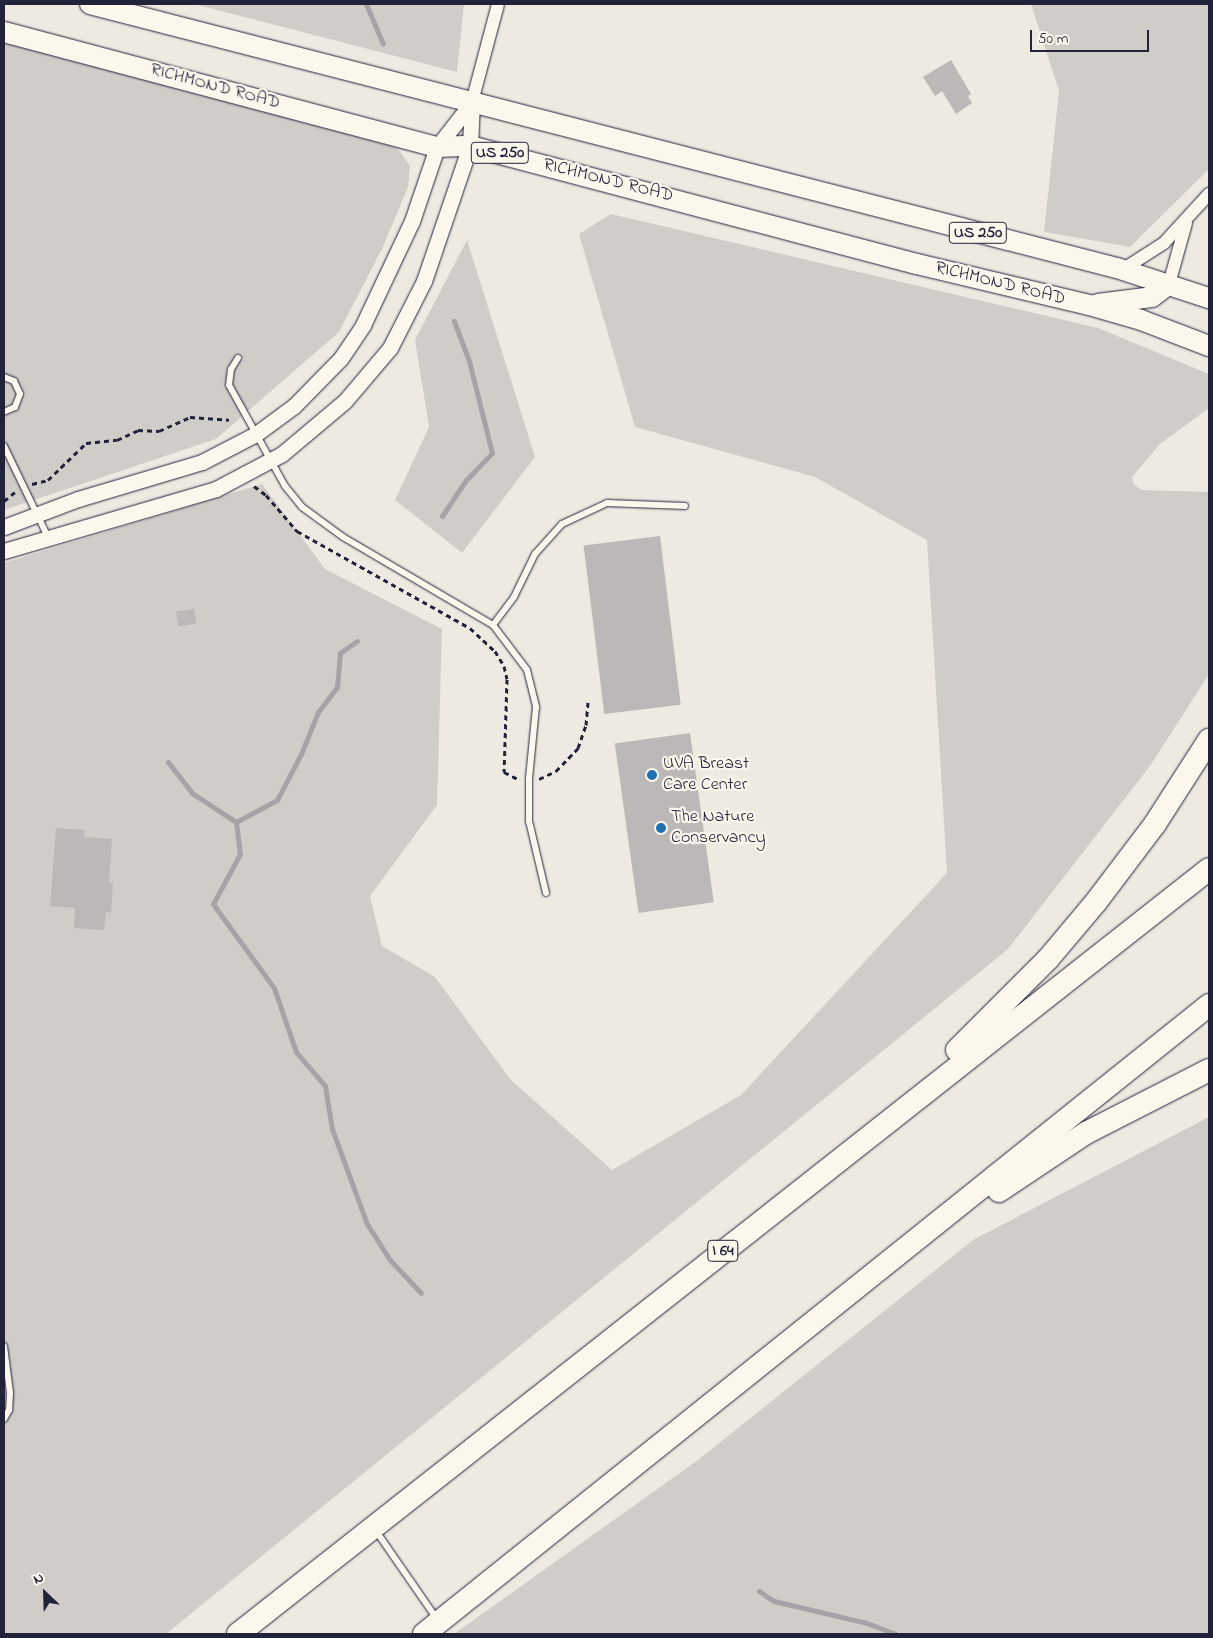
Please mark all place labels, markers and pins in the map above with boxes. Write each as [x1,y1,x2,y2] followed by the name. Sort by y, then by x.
[663,754,749,796] place label: UVA Breast Care Center
[645,768,659,782] marker: UVA Breast Care Center
[671,807,765,850] place label: The Nature Conservancy
[655,822,667,834] marker: The Nature Conservancy

